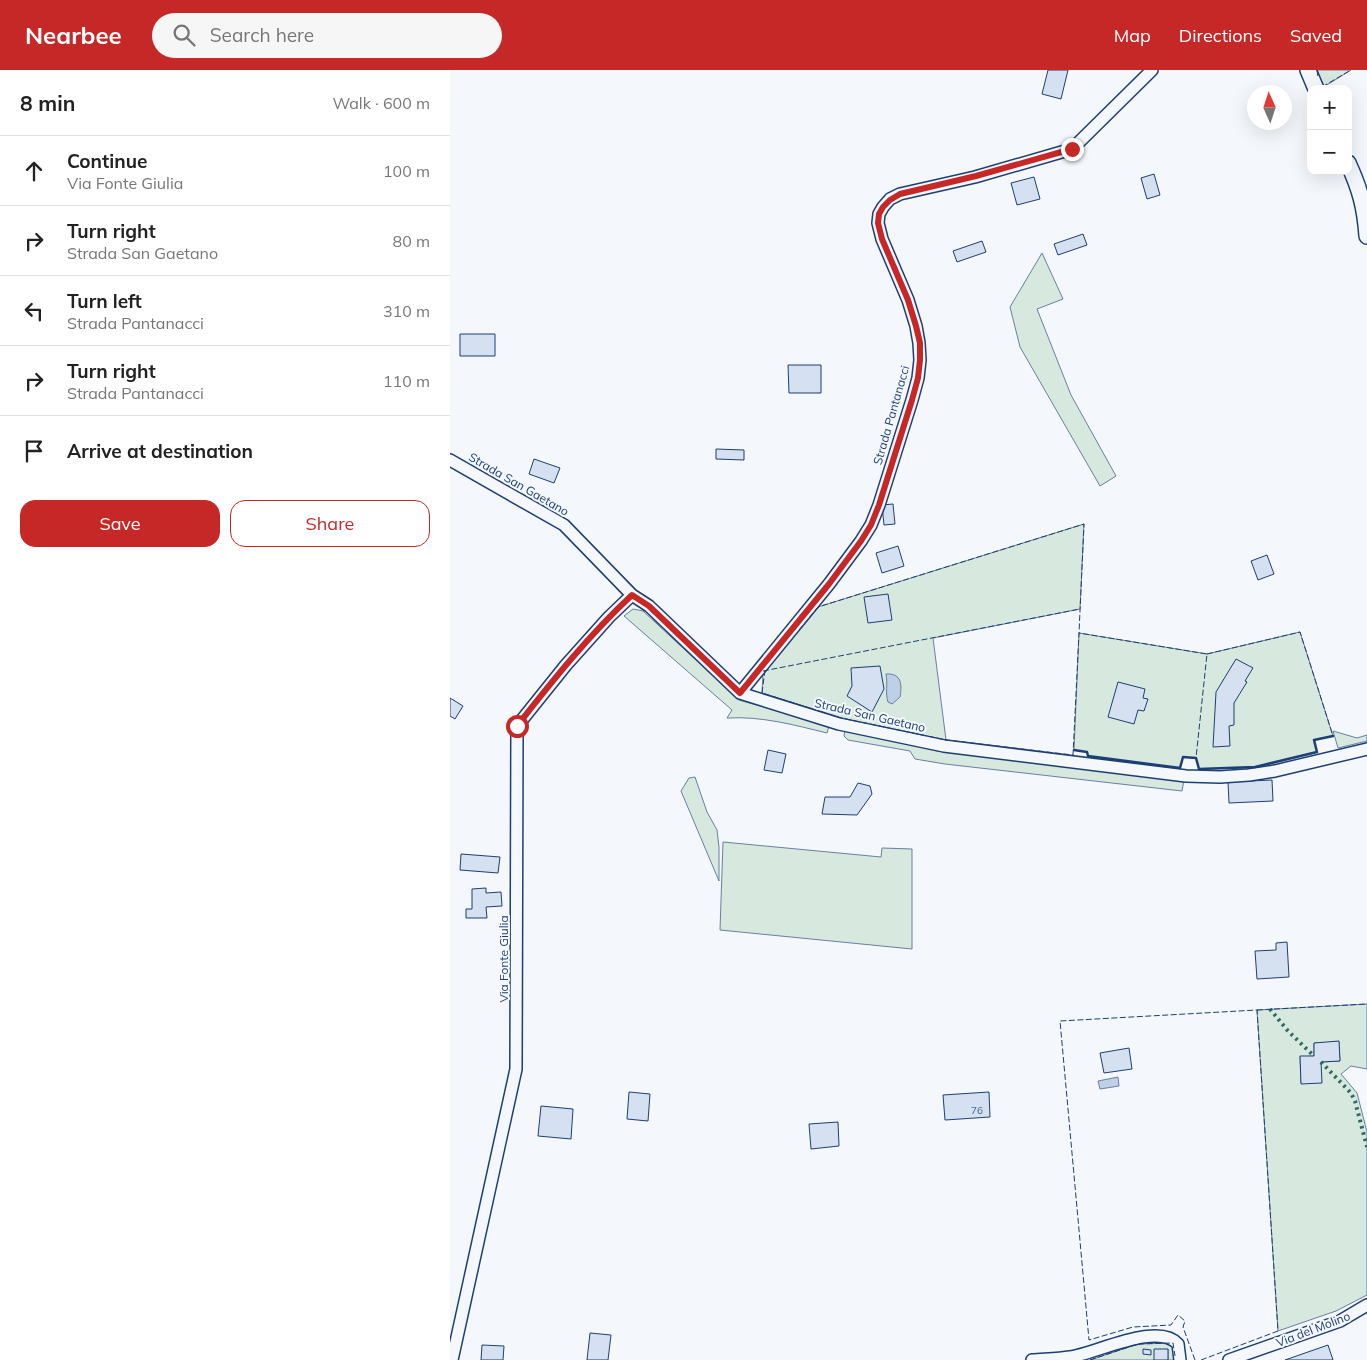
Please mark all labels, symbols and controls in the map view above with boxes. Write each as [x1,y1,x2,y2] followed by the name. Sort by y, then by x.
[152,13,502,58] search box
[25,20,122,50] text: Nearbee
[170,21,198,49] icon: search
[210,23,314,47] text: Search here
[1114,24,1151,47] text: Map
[1179,24,1262,47] text: Directions
[1290,24,1342,47] text: Saved
[1247,85,1292,130] north arrow
[1307,85,1352,175] map controls
[1307,85,1352,130] button: +
[20,90,75,116] text: 8 min
[332,93,430,113] text: Walk · 600 m
[1307,130,1352,175] button: −
[1061,138,1084,161] route end
[67,149,147,173] text: Continue
[20,157,48,185] icon: ahead
[383,161,430,181] text: 100 m
[67,173,183,193] text: Via Fonte Giulia
[67,219,156,243] text: Turn right
[20,227,48,255] icon: right
[393,231,430,251] text: 80 m
[67,243,218,263] text: Strada San Gaetano
[67,289,142,313] text: Turn left
[20,297,48,325] icon: left
[383,301,430,321] text: 310 m
[67,313,204,333] text: Strada Pantanacci
[67,359,156,383] text: Turn right
[870,363,912,466] street label: Strada Pantanacci
[20,367,48,395] icon: right
[383,371,430,391] text: 110 m
[67,383,204,403] text: Strada Pantanacci
[20,437,48,465] icon: arrive
[67,439,253,463] text: Arrive at destination
[466,449,572,519] street label: Strada San Gaetano
[20,500,220,547] button: Save
[230,500,430,547] button: Share
[813,695,927,735] street label: Strada San Gaetano
[506,715,529,738] route start
[496,915,511,1003] street label: Via Fonte Giulia
[971,1104,983,1117] house number: 76
[1274,1308,1352,1350] street label: Via del Molino

